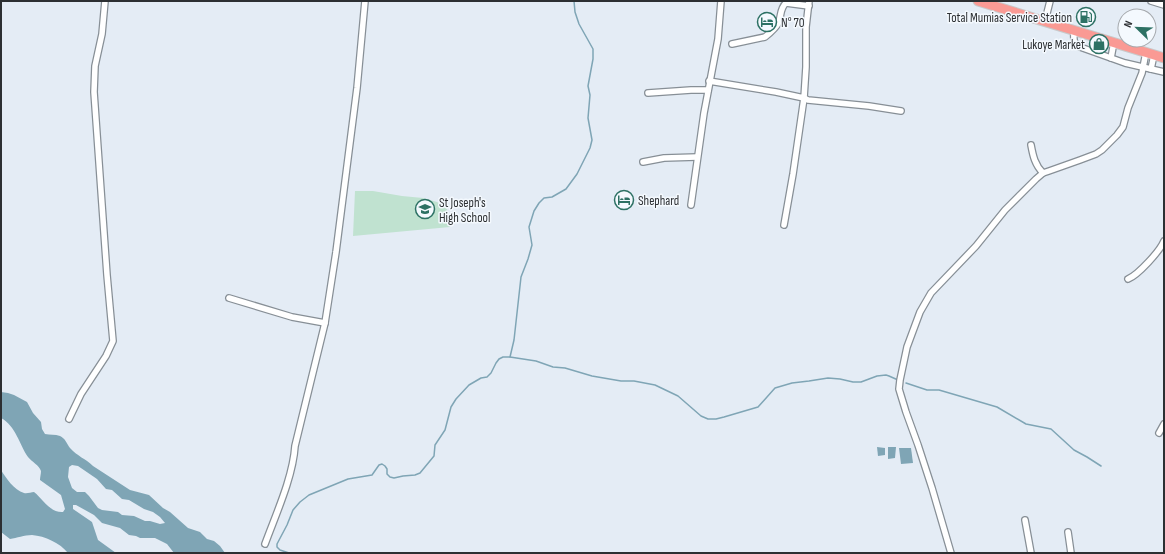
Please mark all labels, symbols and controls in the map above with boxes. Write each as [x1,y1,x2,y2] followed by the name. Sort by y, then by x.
[1075,6,1097,28] fuel station icon: Total Mumias Service Station
[1117,8,1157,48] north arrow
[947,10,1072,26] place label: Total Mumias Service Station
[756,11,778,33] hotel icon: N° 70
[781,15,805,31] place label: N° 70
[1121,19,1135,30] text: N
[1088,33,1110,55] shop icon: Lukoye Market
[1022,37,1085,53] place label: Lukoye Market
[613,189,635,211] hotel icon: Shephard
[638,193,679,209] place label: Shephard
[439,195,490,226] place label: St Joseph's High School
[414,198,436,220] school or university icon: St Joseph's High School

